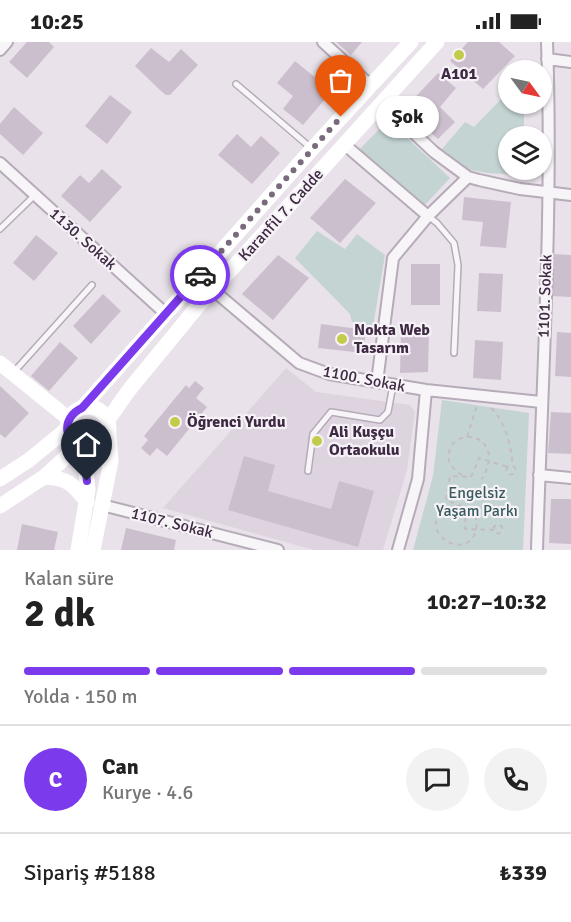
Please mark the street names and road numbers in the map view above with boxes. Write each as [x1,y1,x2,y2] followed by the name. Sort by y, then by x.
[234,165,328,265] street label: Karanfil 7. Cadde
[45,204,121,274] street label: 1130. Sokak
[534,254,556,338] street label: 1101. Sokak
[321,361,407,397] street label: 1100. Sokak
[129,503,215,543] street label: 1107. Sokak

